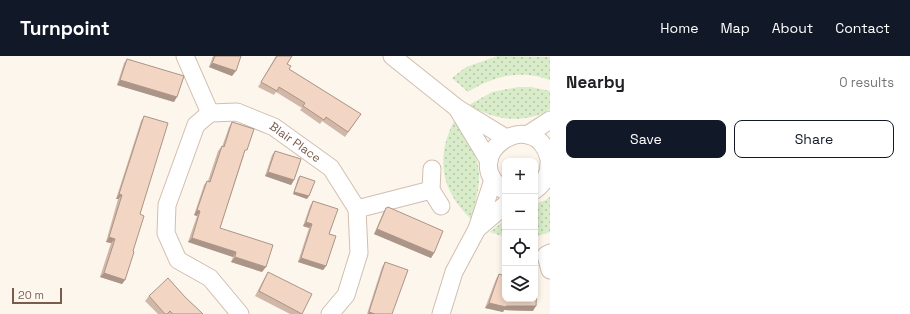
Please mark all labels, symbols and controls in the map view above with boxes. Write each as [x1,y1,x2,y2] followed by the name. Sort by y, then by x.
[20,16,110,41] text: Turnpoint
[660,19,698,37] text: Home
[720,19,750,37] text: Map
[772,19,813,37] text: About
[835,19,890,37] text: Contact
[566,71,625,93] text: Nearby
[839,74,894,91] text: 0 results
[266,118,324,166] street label: Blair Place
[566,120,726,158] button: Save
[734,120,894,158] button: Share
[502,158,538,302] map controls
[502,158,538,194] button: +
[502,194,538,230] button: −
[502,230,538,266] button: locate
[502,266,538,302] button: layers
[12,286,62,305] scale bar
[18,288,44,302] text: 20 m

